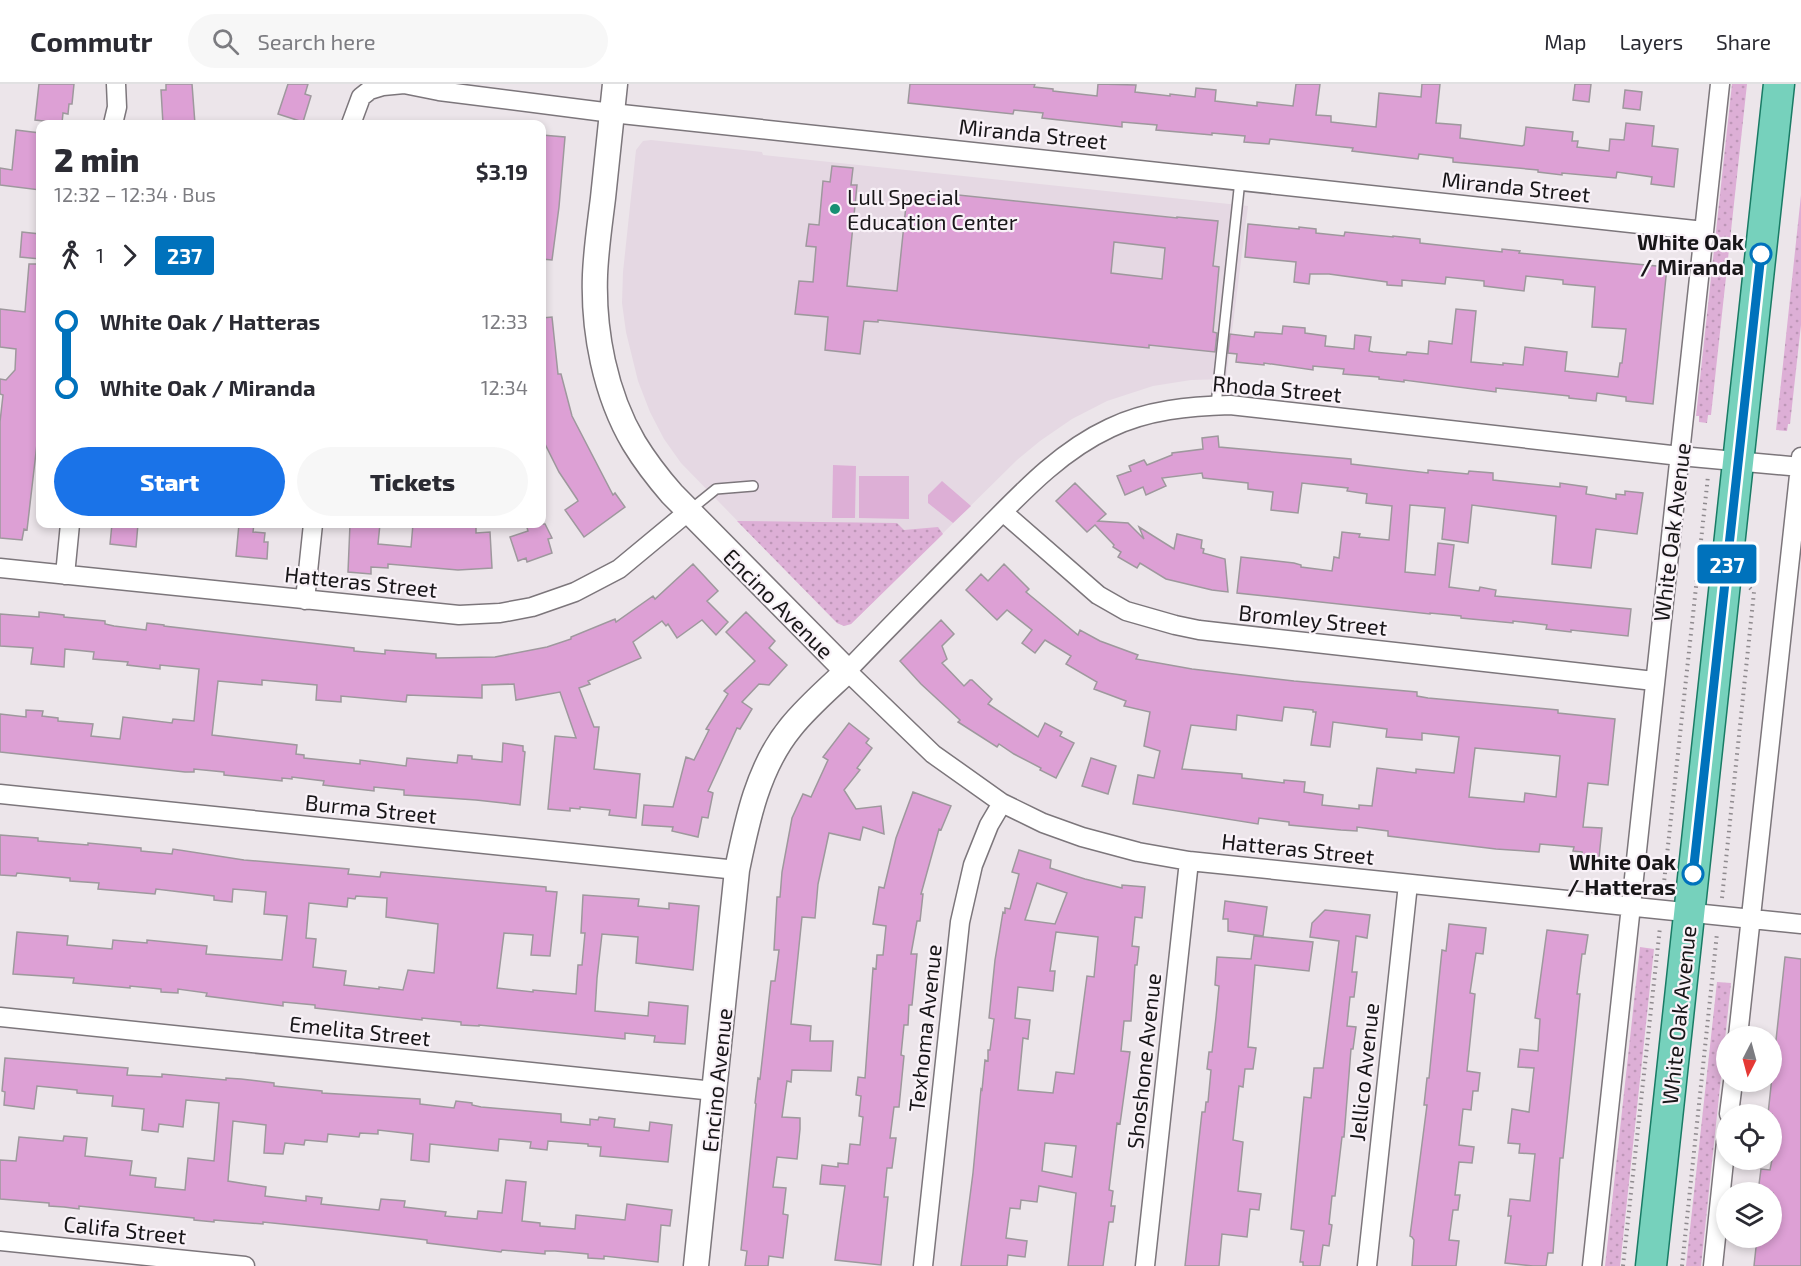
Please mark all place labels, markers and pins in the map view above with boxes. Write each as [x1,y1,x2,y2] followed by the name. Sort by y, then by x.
[847,183,1018,234] place label: Lull Special Education Center
[828,202,842,216] marker: Lull Special Education Center
[1637,228,1745,279] place label: White Oak / Miranda
[1750,243,1772,265] marker: White Oak / Miranda
[1567,848,1677,899] place label: White Oak / Hatteras
[1682,863,1704,885] marker: White Oak / Hatteras

